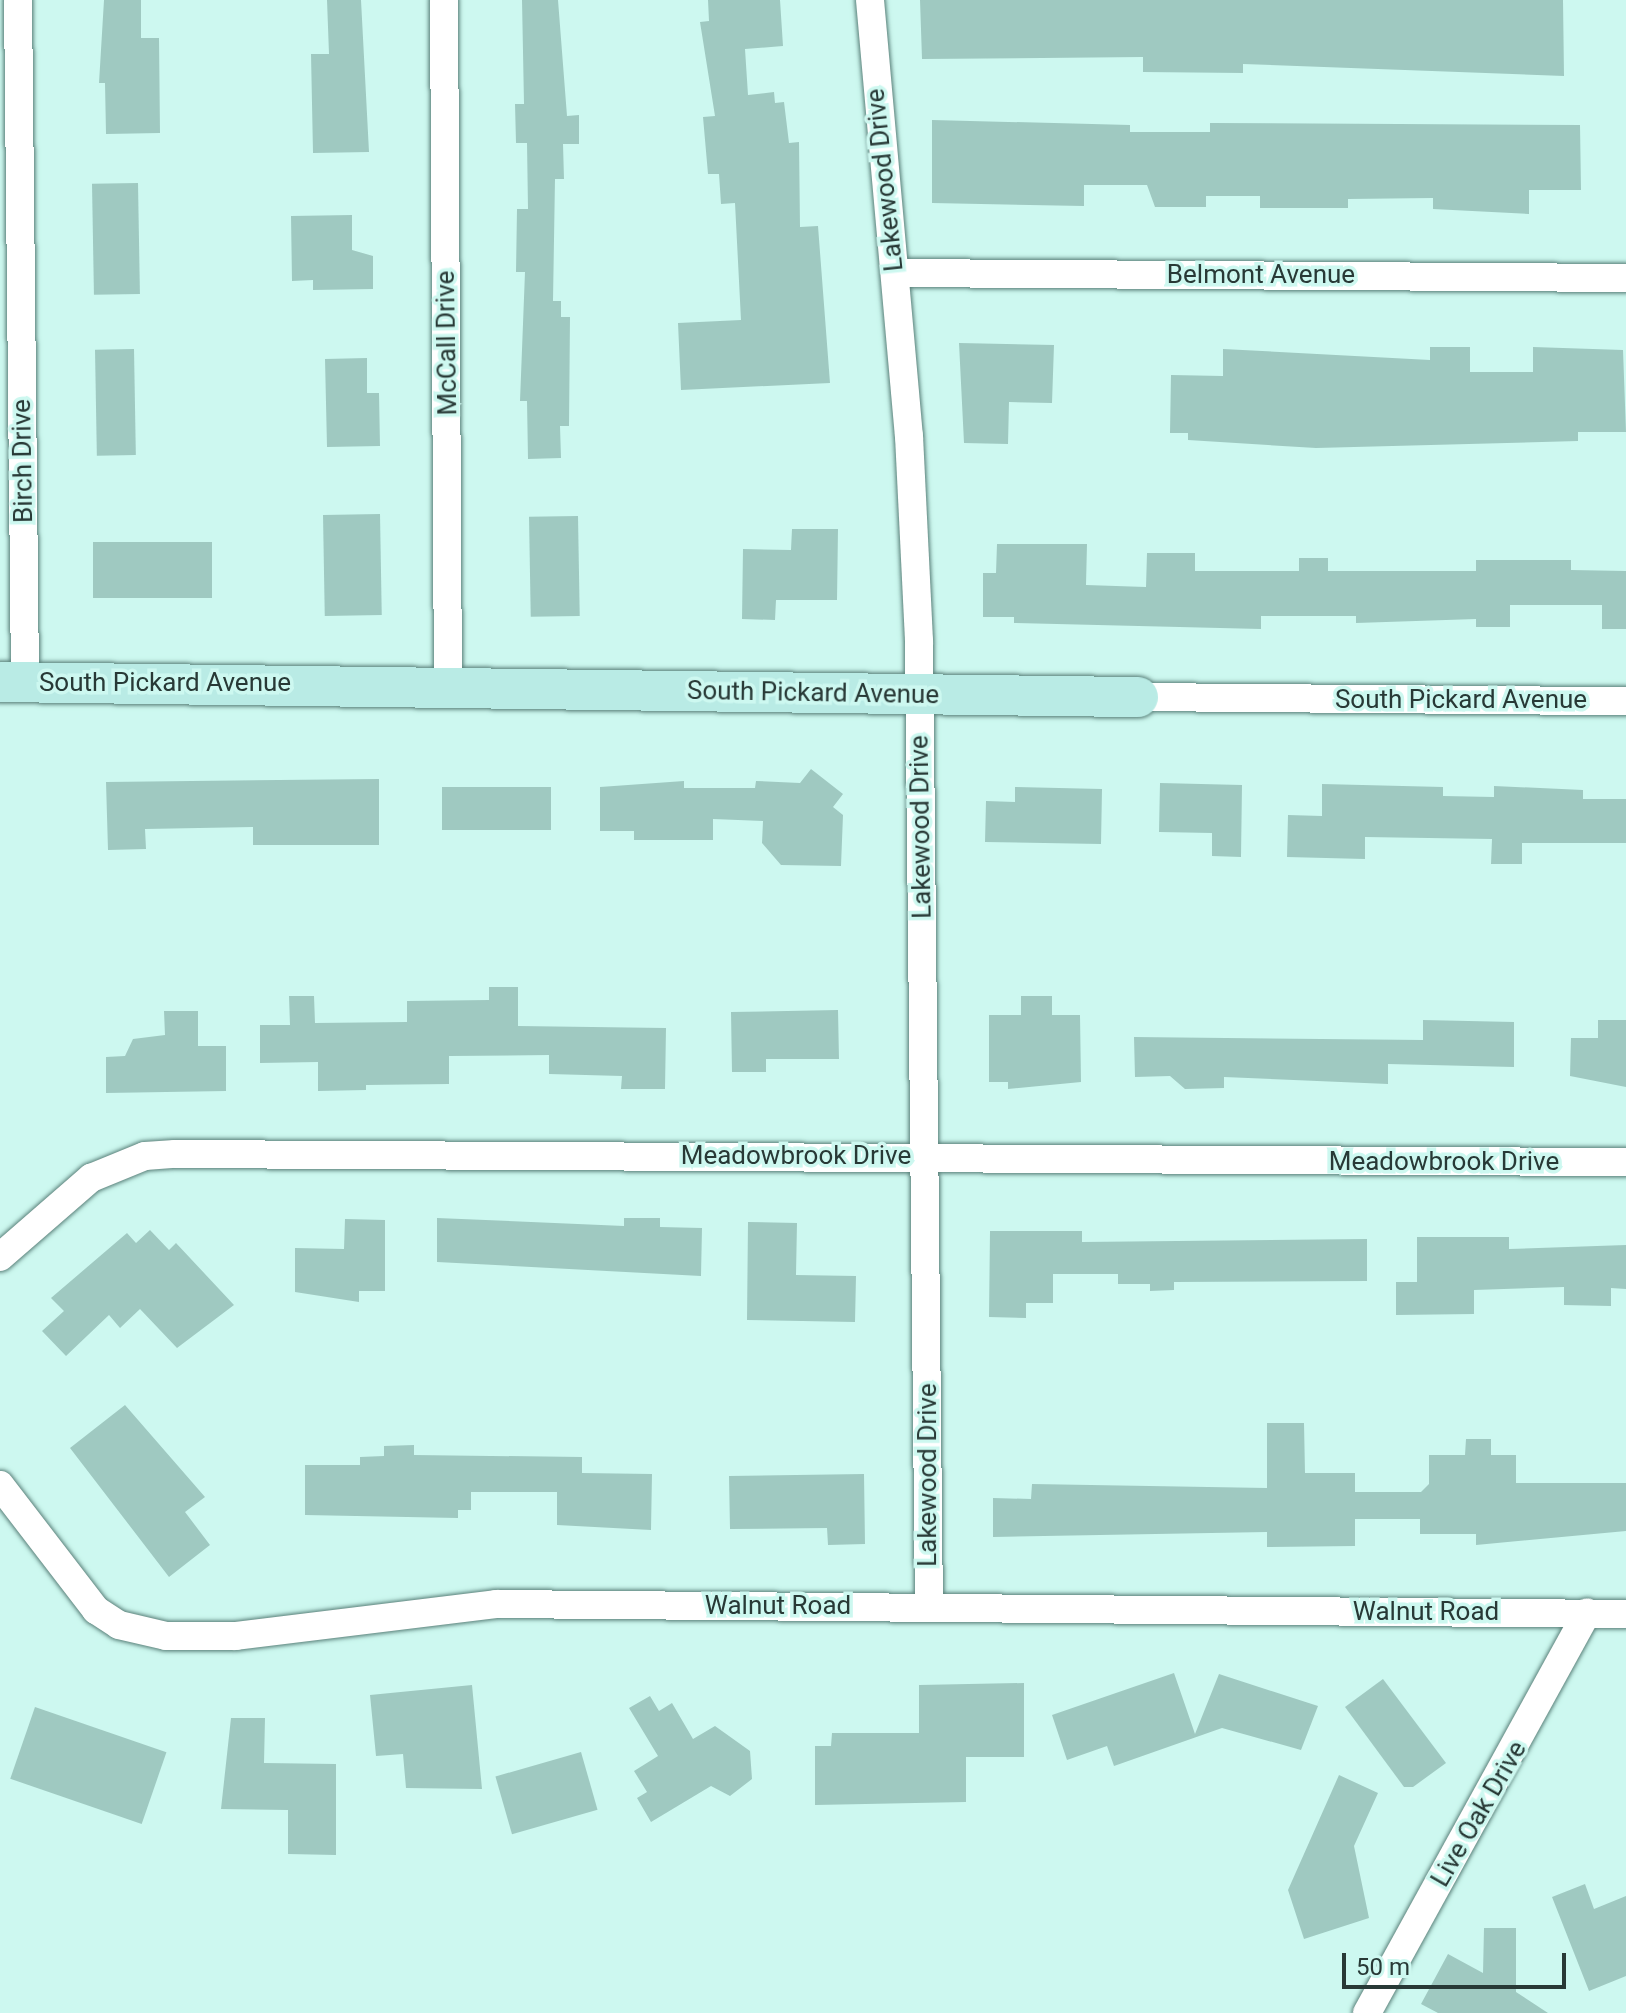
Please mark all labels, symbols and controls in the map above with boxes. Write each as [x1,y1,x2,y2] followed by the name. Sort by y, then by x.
[860,87,910,273] street label: Lakewood Drive
[1167,259,1355,291] street label: Belmont Avenue
[430,270,464,416] street label: McCall Drive
[6,399,40,523] street label: Birch Drive
[39,667,291,699] street label: South Pickard Avenue
[687,675,939,711] street label: South Pickard Avenue
[1335,684,1587,716] street label: South Pickard Avenue
[904,735,938,919] street label: Lakewood Drive
[681,1140,911,1172] street label: Meadowbrook Drive
[1329,1146,1559,1178] street label: Meadowbrook Drive
[912,1383,944,1567] street label: Lakewood Drive
[705,1590,851,1622] street label: Walnut Road
[1353,1596,1499,1628] street label: Walnut Road
[1425,1736,1533,1892] street label: Live Oak Drive
[1346,1937,1570,1987] scale bar
[1356,1953,1410,1981] text: 50 m

